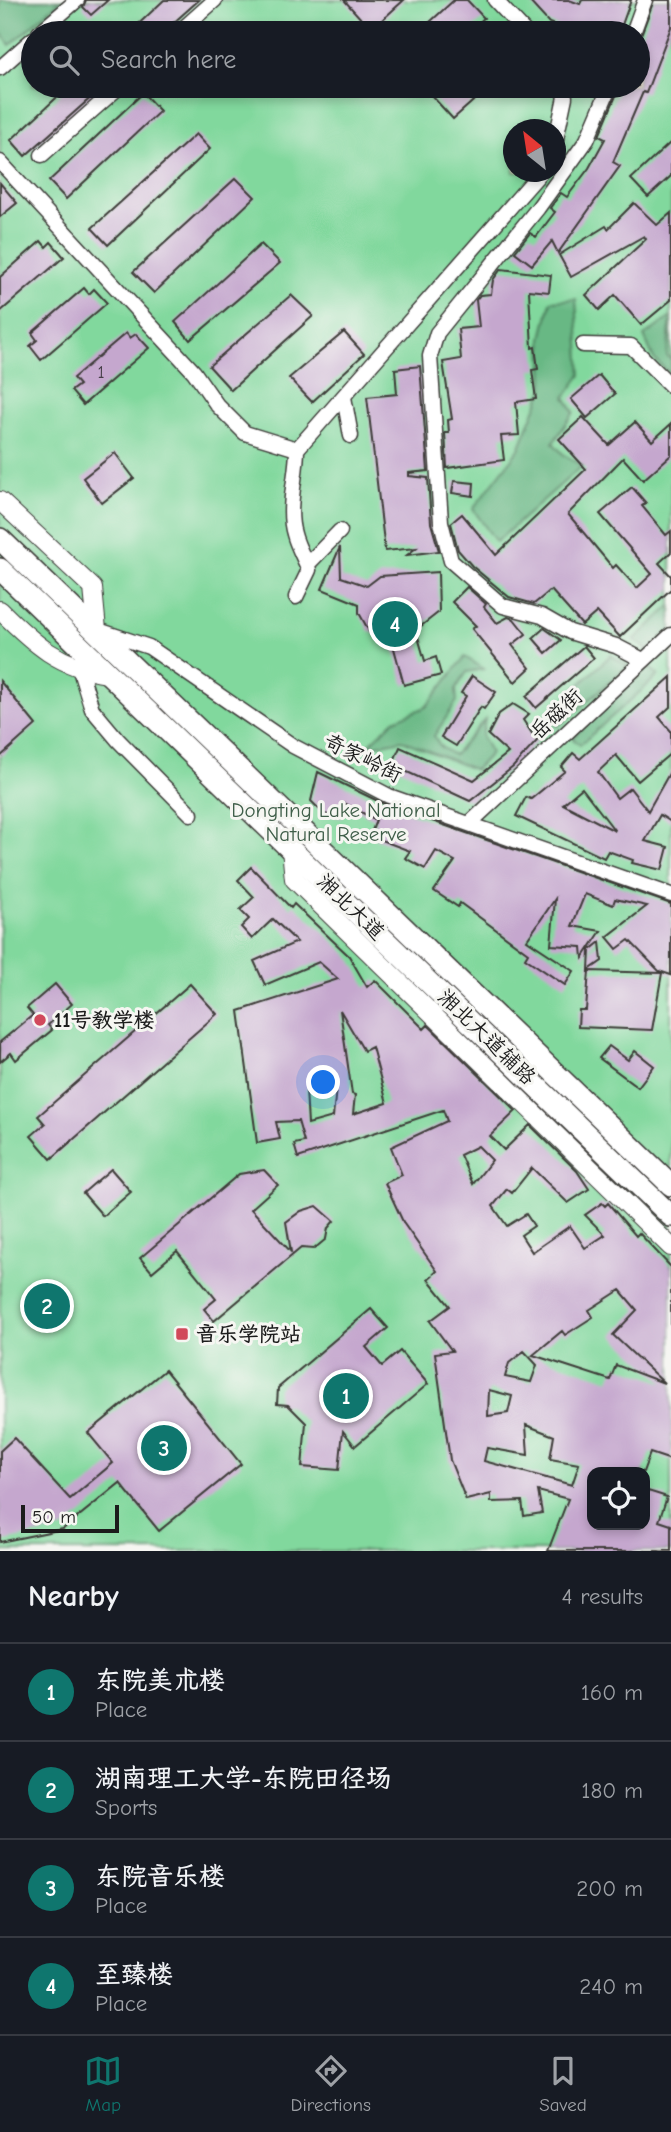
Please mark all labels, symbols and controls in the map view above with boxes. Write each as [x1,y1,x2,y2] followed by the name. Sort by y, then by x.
[21,21,650,98] search box
[45,41,83,79] icon: search
[101,45,236,75] text: Search here
[503,119,566,182] north arrow
[97,362,105,383] house number: 1
[372,598,418,650] pin: 4
[525,684,587,744] street label: 岳磁街
[320,729,406,787] street label: 奇家岭街
[231,798,441,846] park label: Dongting Lake National Natural Reserve
[312,869,390,945] street label: 湘北大道
[433,985,541,1089] street label: 湘北大道辅路
[54,1008,155,1032] place label: 11号教学楼
[32,1012,48,1028] marker: 11号教学楼
[306,1065,340,1099] your location
[24,1280,70,1332] pin: 2
[196,1322,301,1346] place label: 音乐学院站
[174,1326,190,1342] marker: 音乐学院站
[323,1370,369,1422] pin: 1
[141,1422,187,1474] pin: 3
[587,1467,650,1530] map controls
[587,1467,650,1530] button: locate
[21,1502,119,1534] scale bar
[32,1506,76,1528] text: 50 m
[28,1579,119,1614] text: Nearby
[561,1583,643,1610] text: 4 results
[95,1666,225,1696] text: 东院美术楼
[46,1679,56,1706] text: 1
[581,1679,643,1706] text: 160 m
[95,1696,147,1723] text: Place
[95,1764,392,1794] text: 湖南理工大学-东院田径场
[45,1777,57,1804] text: 2
[581,1777,643,1804] text: 180 m
[95,1794,157,1821] text: Sports
[95,1862,225,1892] text: 东院音乐楼
[45,1875,57,1902] text: 3
[576,1875,643,1902] text: 200 m
[95,1892,147,1919] text: Place
[95,1960,173,1990] text: 至臻楼
[46,1973,56,2000] text: 4
[579,1973,643,2000] text: 240 m
[95,1990,147,2017] text: Place
[84,2052,122,2116] tab: Map
[291,2052,371,2116] tab: Directions
[539,2052,587,2116] tab: Saved

